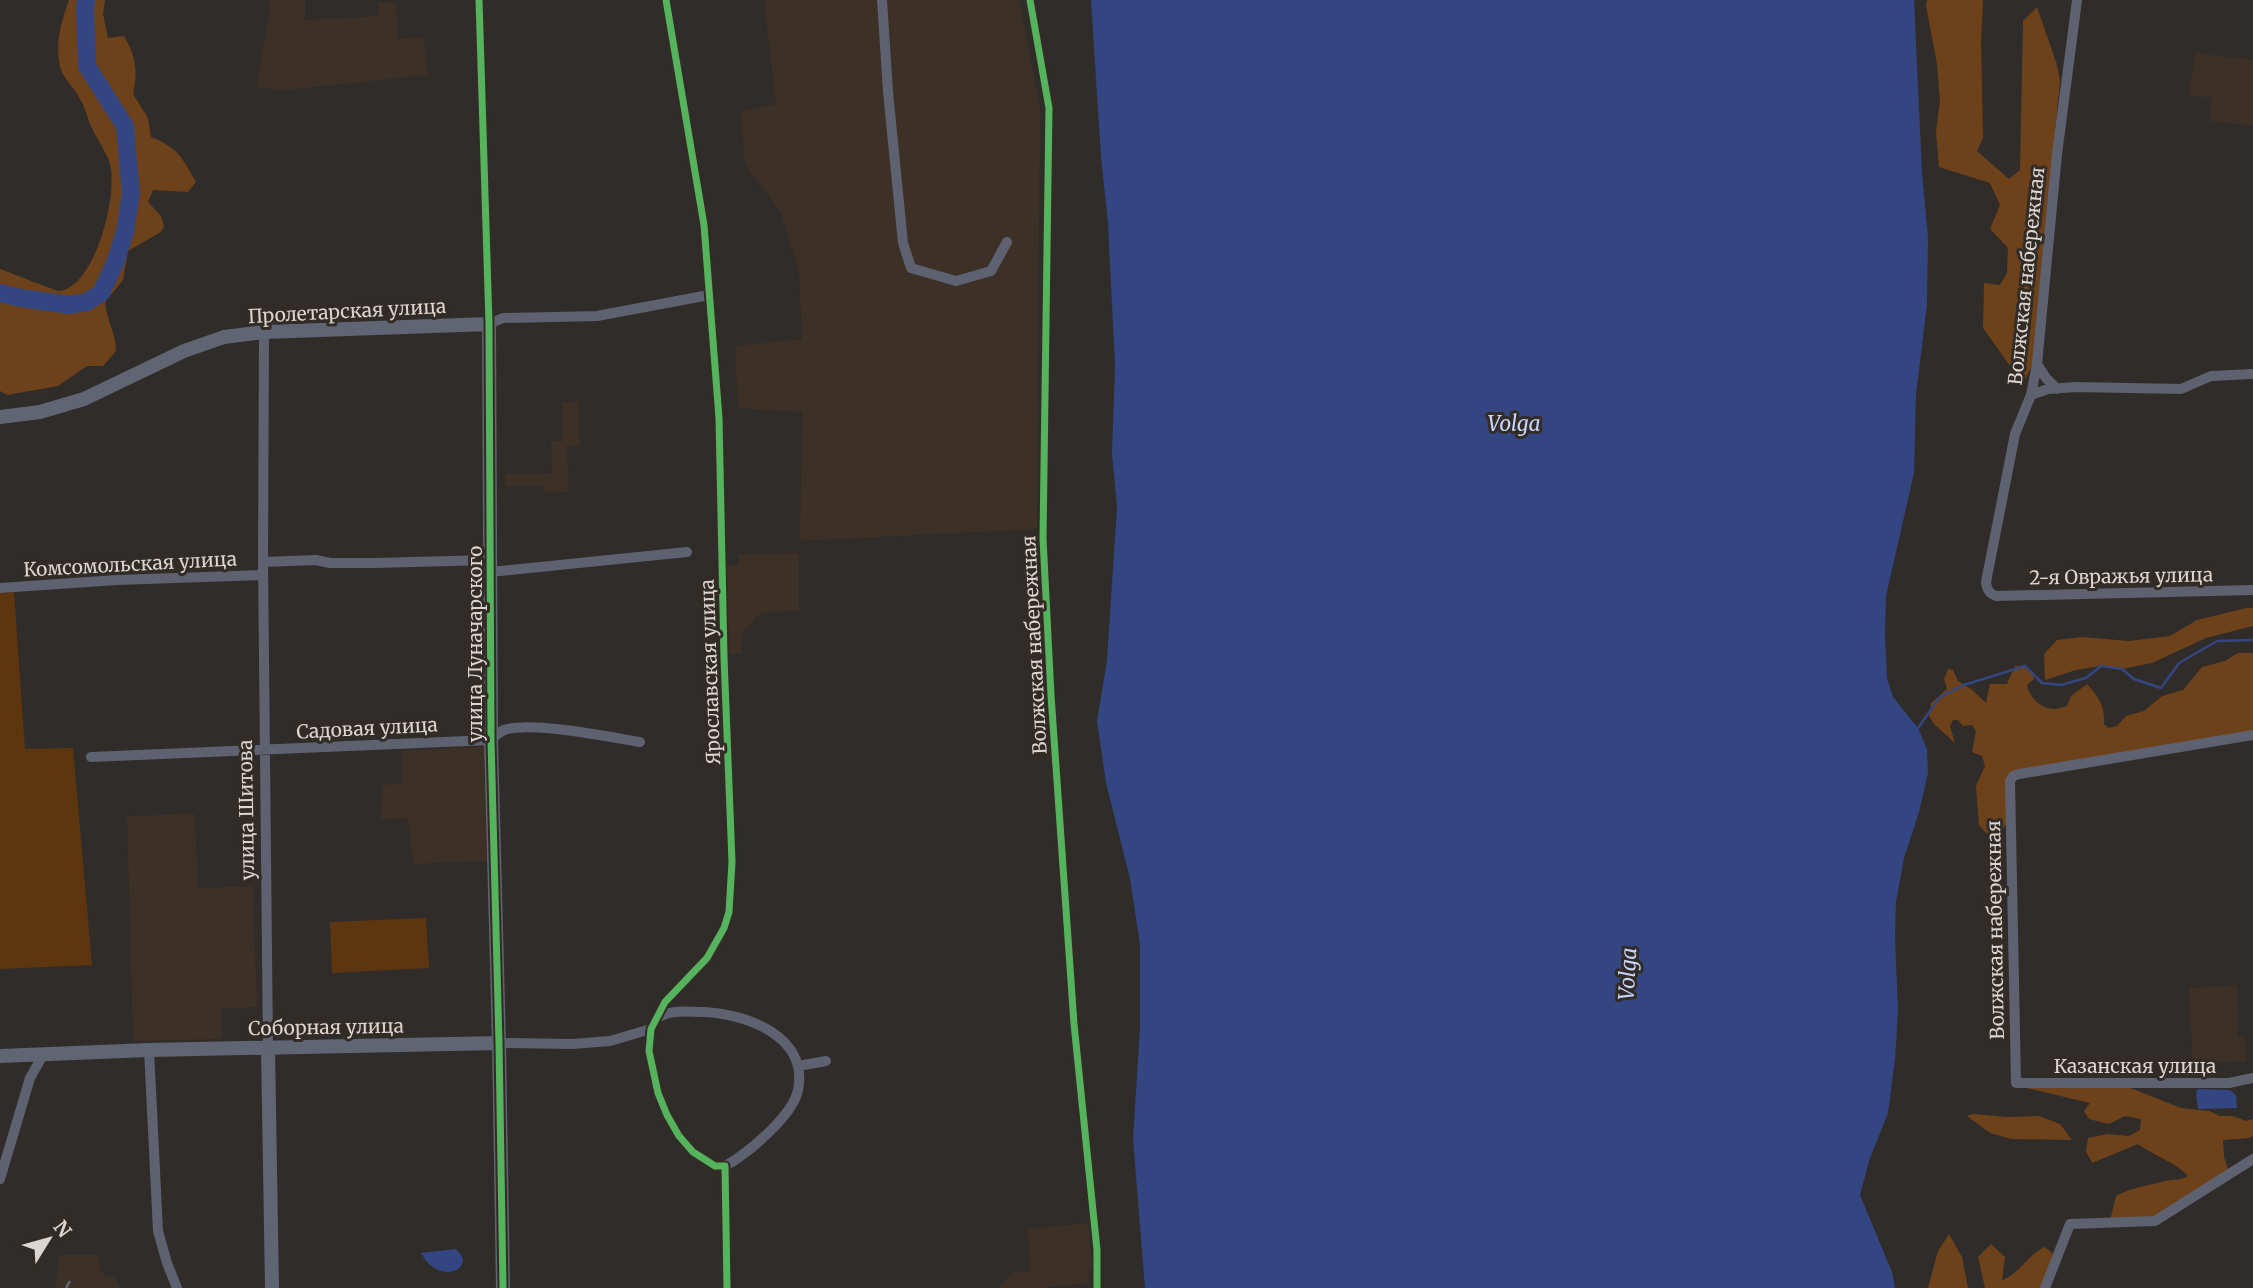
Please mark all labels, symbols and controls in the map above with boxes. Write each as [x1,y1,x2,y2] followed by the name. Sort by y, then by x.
[2003,166,2049,386] street label: Волжская набережная
[247,294,447,328] street label: Пролетарская улица
[1487,410,1541,437] water label: Volga
[1016,535,1052,755] street label: Волжская набережная
[23,546,237,582] street label: Комсомольская улица
[463,546,487,742] street label: улица Луначарского
[2029,562,2213,590] street label: 2-я Овражья улица
[695,579,725,765] street label: Ярославская улица
[296,712,438,744] street label: Садовая улица
[233,739,259,881] street label: улица Шитова
[1981,820,2009,1040] street label: Волжская набережная
[1613,947,1642,1001] water label: Volga
[248,1014,404,1040] street label: Соборная улица
[2054,1054,2216,1078] street label: Казанская улица
[14,1204,84,1274] north arrow
[48,1216,77,1242] text: N

